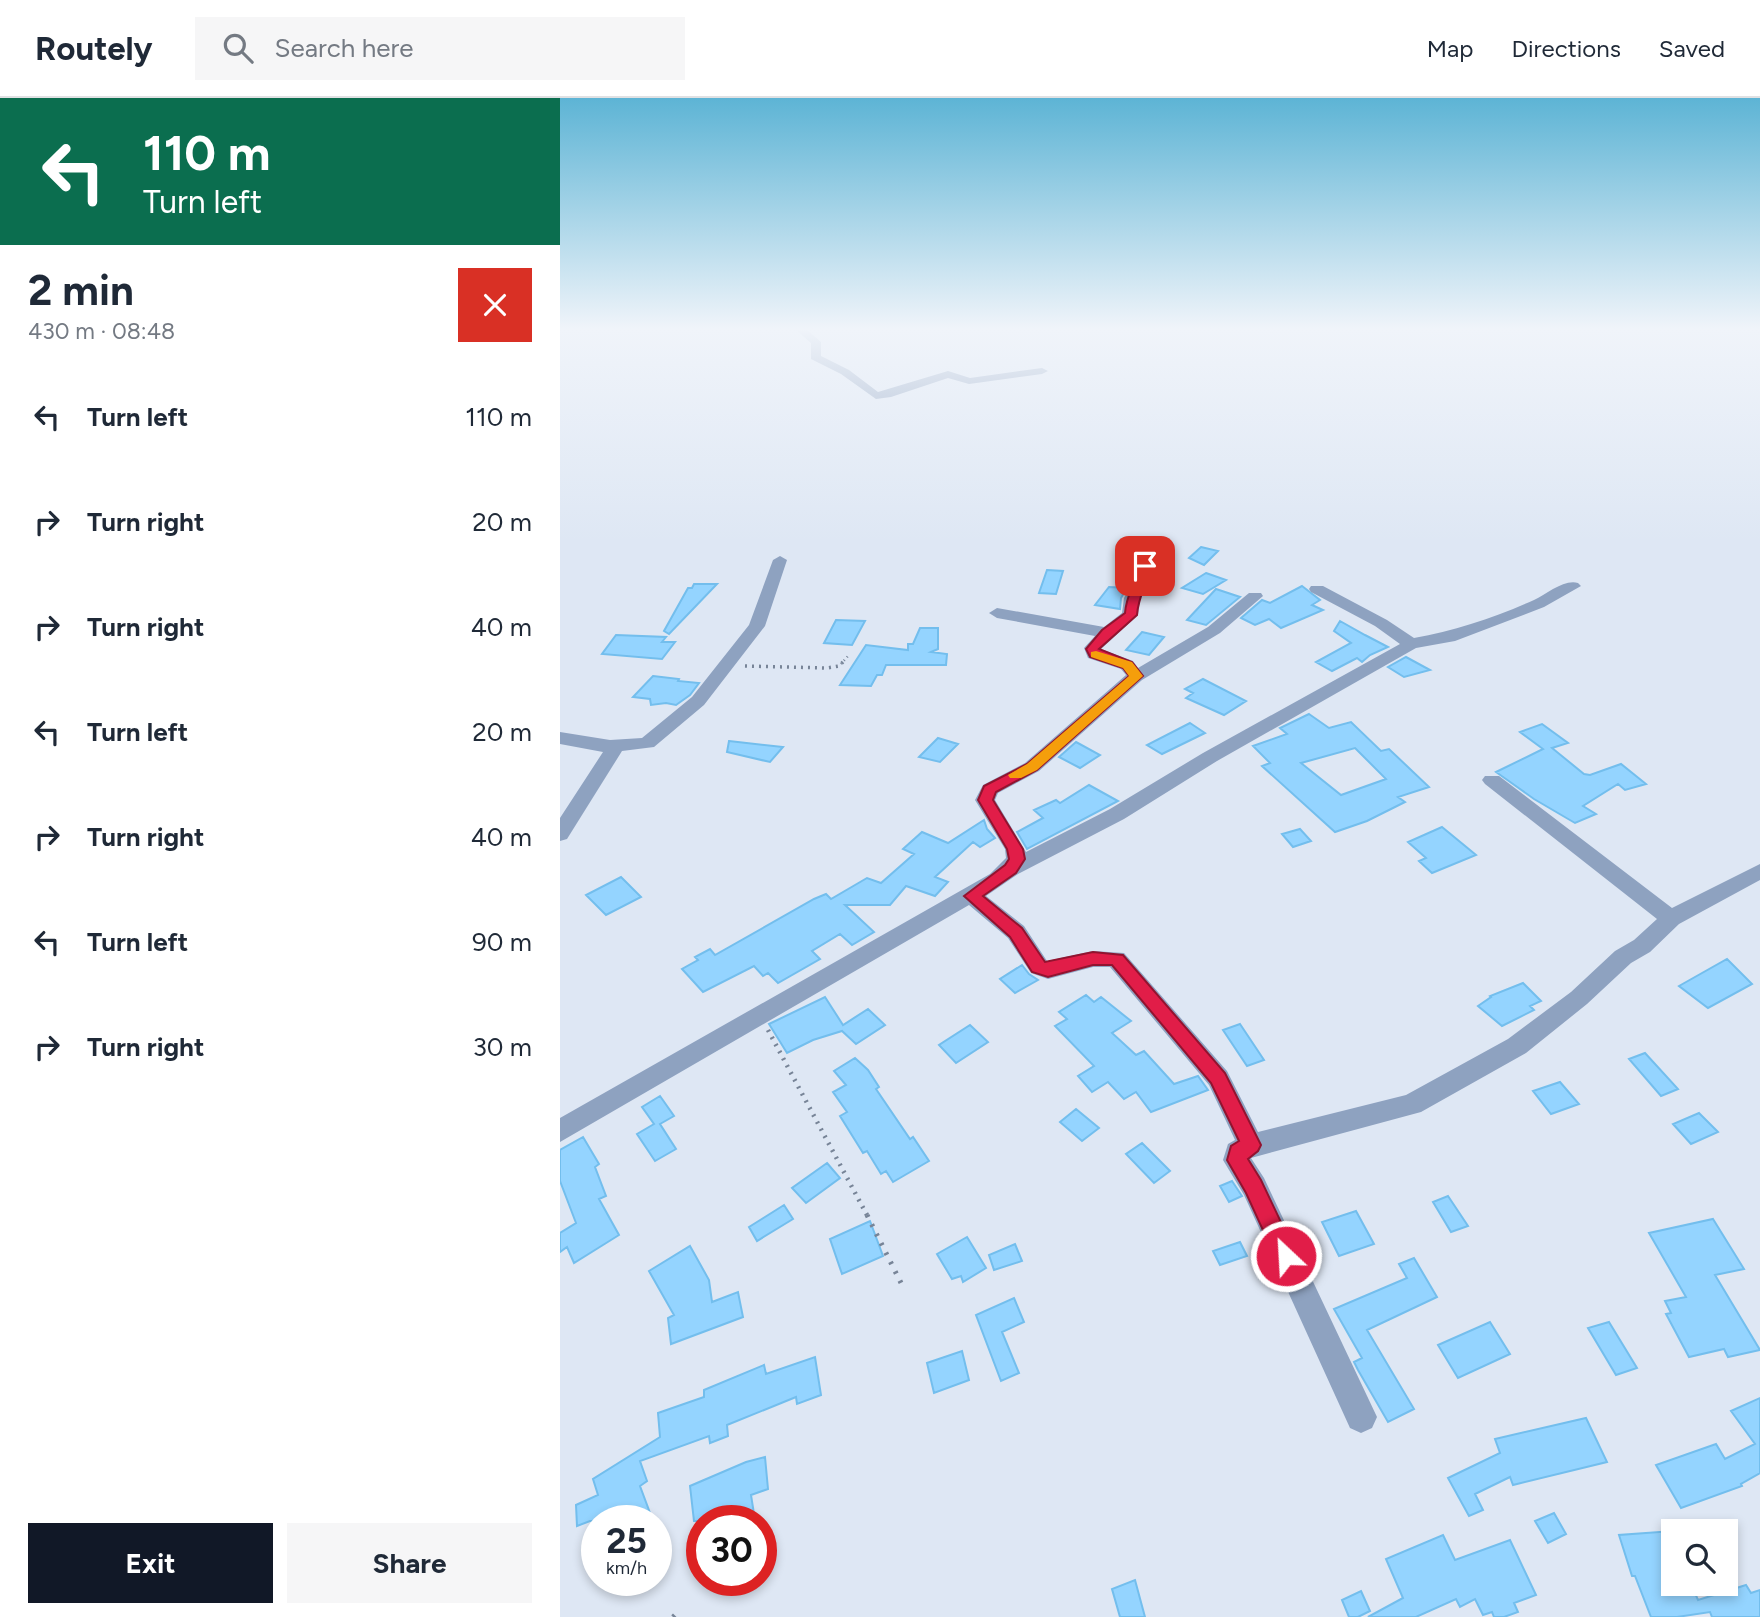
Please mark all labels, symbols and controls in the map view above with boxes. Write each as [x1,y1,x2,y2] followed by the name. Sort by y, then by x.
[195,17,685,80] search box
[35,29,153,68] text: Routely
[219,29,257,67] icon: search
[275,32,414,64] text: Search here
[1427,34,1473,63] text: Map
[1511,34,1621,63] text: Directions
[1659,34,1725,63] text: Saved
[143,123,271,182] text: 110 m
[28,126,119,217] icon: left
[143,183,262,221] text: Turn left
[28,265,134,316] text: 2 min
[458,268,532,342] button: close
[28,317,175,345] text: 430 m · 08:48
[28,398,66,436] icon: left
[87,401,188,433] text: Turn left
[465,401,532,433] text: 110 m
[28,503,66,541] icon: right
[87,506,204,538] text: Turn right
[472,506,532,538] text: 20 m
[1115,536,1175,596] pin
[1126,547,1164,585] icon: arrive
[28,608,66,646] icon: right
[87,611,204,643] text: Turn right
[471,611,532,643] text: 40 m
[28,713,66,751] icon: left
[87,716,188,748] text: Turn left
[472,716,532,748] text: 20 m
[28,818,66,856] icon: right
[87,821,204,853] text: Turn right
[471,821,532,853] text: 40 m
[28,923,66,961] icon: left
[87,926,188,958] text: Turn left
[472,926,532,958] text: 90 m
[28,1028,66,1066] icon: right
[87,1031,204,1063] text: Turn right
[473,1031,532,1063] text: 30 m
[1249,1219,1323,1293] position arrow
[686,1505,777,1596] speed limit sign: 30
[1661,1519,1738,1596] map controls
[1661,1519,1738,1596] button: search
[606,1520,647,1562] text: 25
[28,1523,273,1603] button: Exit
[287,1523,532,1603] button: Share
[606,1557,647,1579] text: km/h

